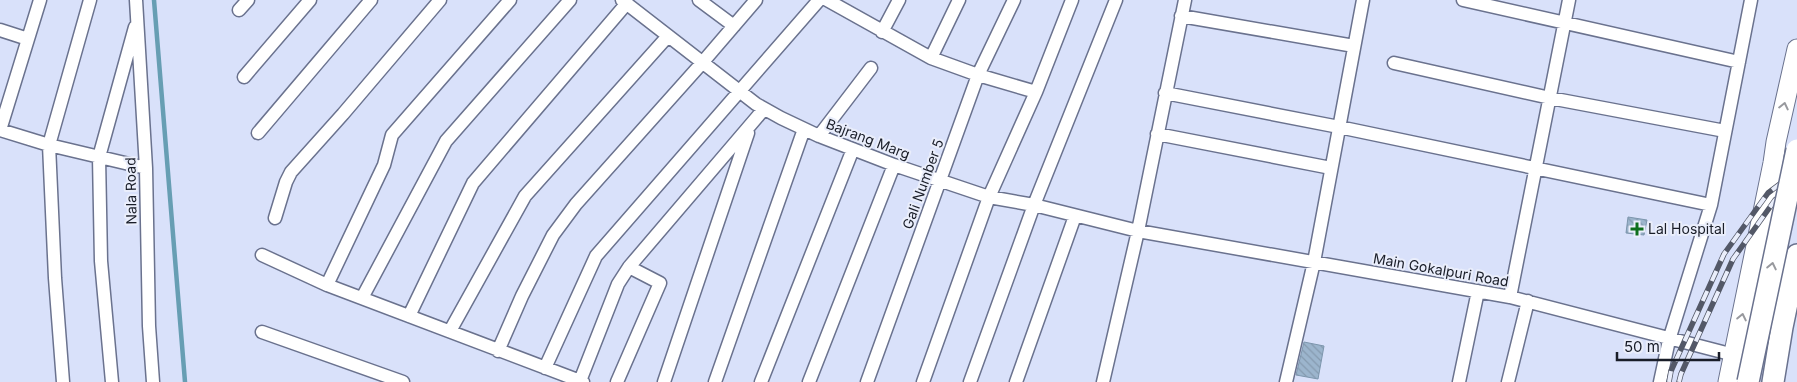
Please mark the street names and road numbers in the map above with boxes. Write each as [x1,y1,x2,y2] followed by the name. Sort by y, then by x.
[824,115,913,162] street label: Bajrang Marg
[898,136,947,231] street label: Gali Number 5
[121,157,140,225] street label: Nala Road
[1372,249,1510,290] street label: Main Gokalpuri Road

